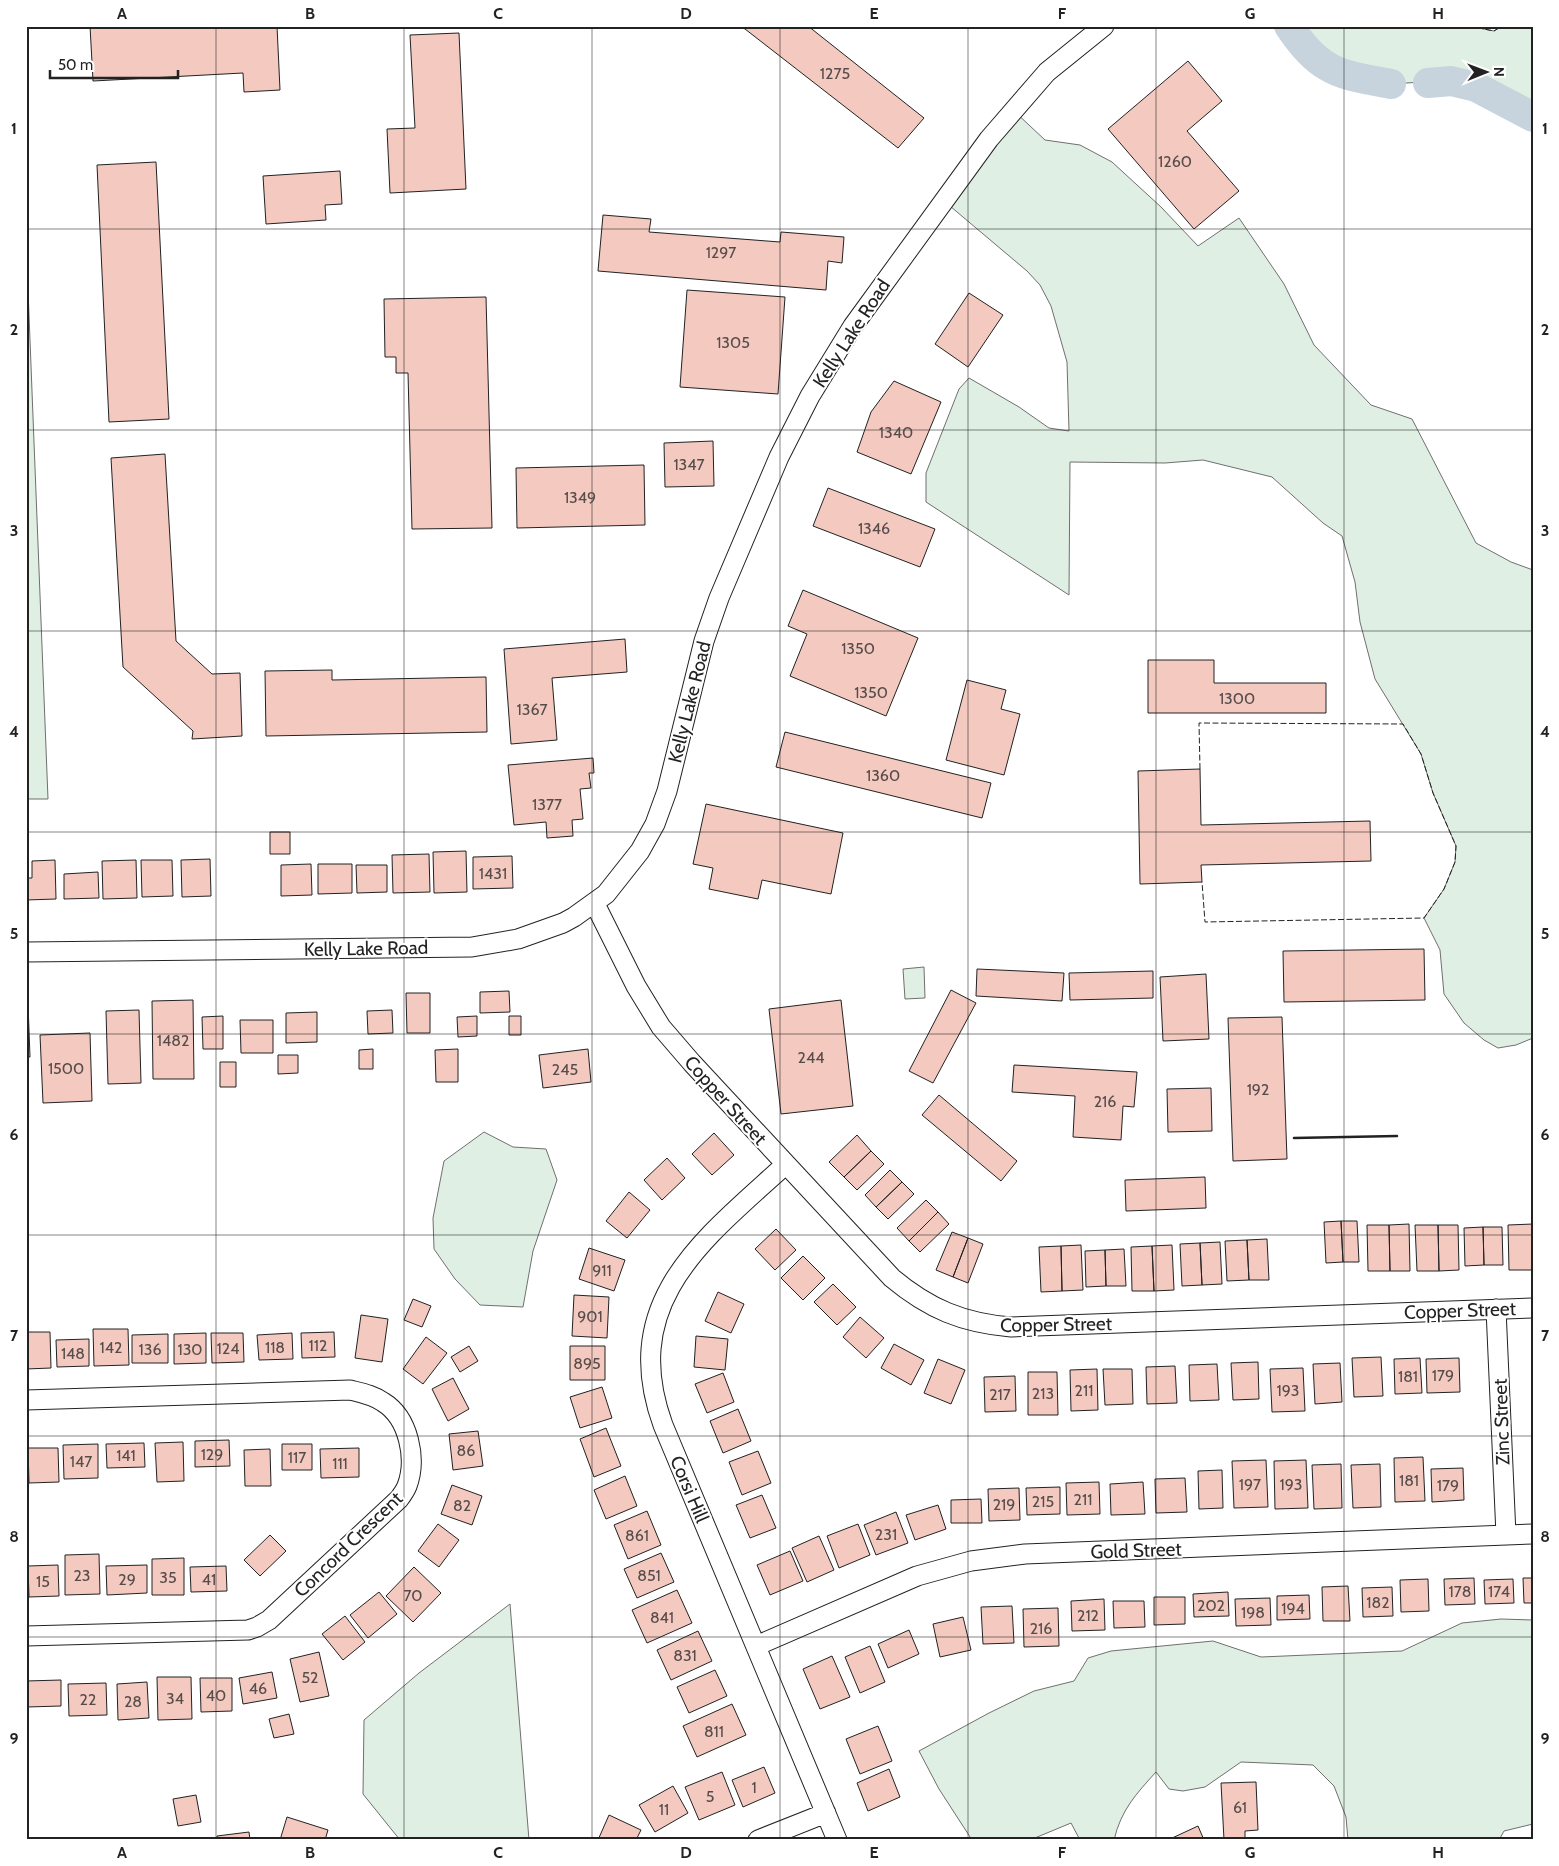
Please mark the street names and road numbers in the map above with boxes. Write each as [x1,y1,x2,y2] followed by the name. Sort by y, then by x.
[808,275,895,392] street label: Kelly Lake Road
[663,639,716,765] street label: Kelly Lake Road
[304,936,428,961] street label: Kelly Lake Road
[680,1051,772,1150] street label: Copper Street
[1404,1297,1517,1324] street label: Copper Street
[1000,1312,1113,1337] street label: Copper Street
[1488,1378,1515,1466] street label: Zinc Street
[665,1452,714,1527] street label: Corsi Hill
[289,1486,408,1602] street label: Concord Crescent
[1090,1537,1183,1564] street label: Gold Street

